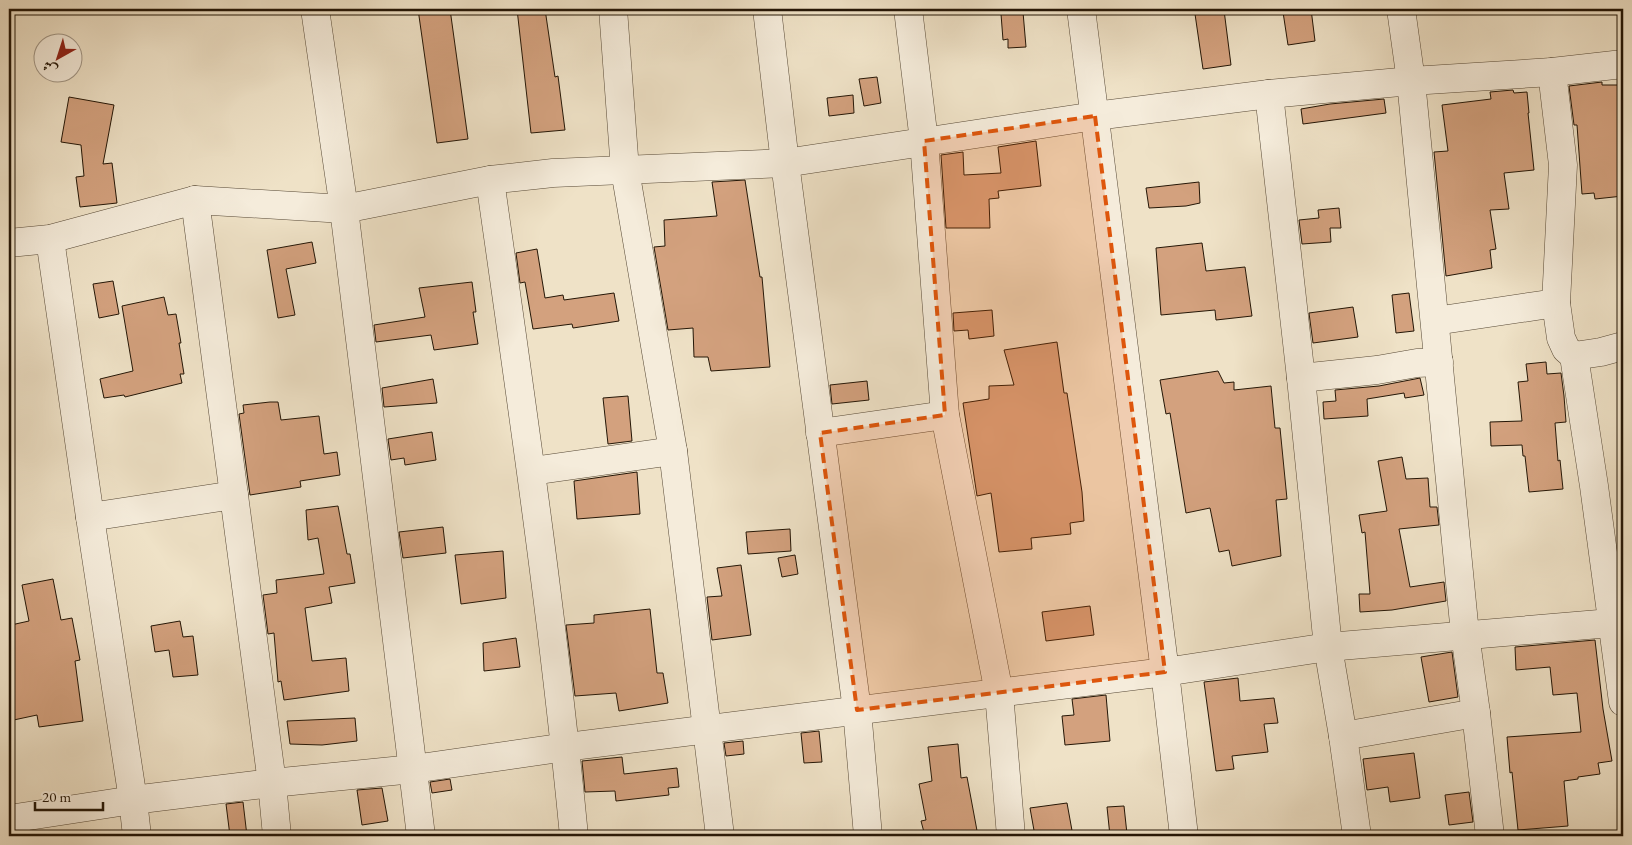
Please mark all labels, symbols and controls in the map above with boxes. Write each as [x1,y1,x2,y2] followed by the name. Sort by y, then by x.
[32,32,82,82] north arrow
[39,57,61,79] text: ش
[35,780,102,812] scale bar
[42,787,71,806] text: 20 m

